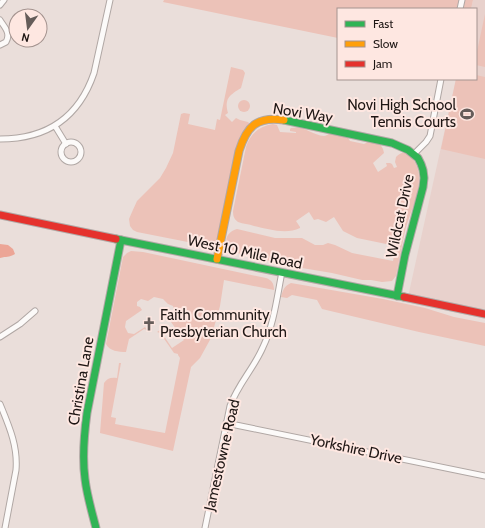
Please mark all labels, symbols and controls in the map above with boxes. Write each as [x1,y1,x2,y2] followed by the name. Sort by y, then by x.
[8,8,48,48] north arrow
[337,8,477,80] legend
[373,16,393,31] text: Fast
[20,30,31,45] text: N
[373,36,398,51] text: Slow
[372,56,392,71] text: Jam
[347,96,456,131] place label: Novi High School Tennis Courts
[272,99,335,127] street label: Novi Way
[459,106,475,122] sports icon: Novi High School Tennis Courts
[382,172,418,259] street label: Wildcat Drive
[186,231,304,273] street label: West 10 Mile Road
[160,306,287,341] place label: Faith Community Presbyterian Church
[141,316,157,332] church icon: Faith Community Presbyterian Church
[64,335,98,427] street label: Christina Lane
[200,397,244,514] street label: Jamestowne Road
[307,430,404,468] street label: Yorkshire Drive

